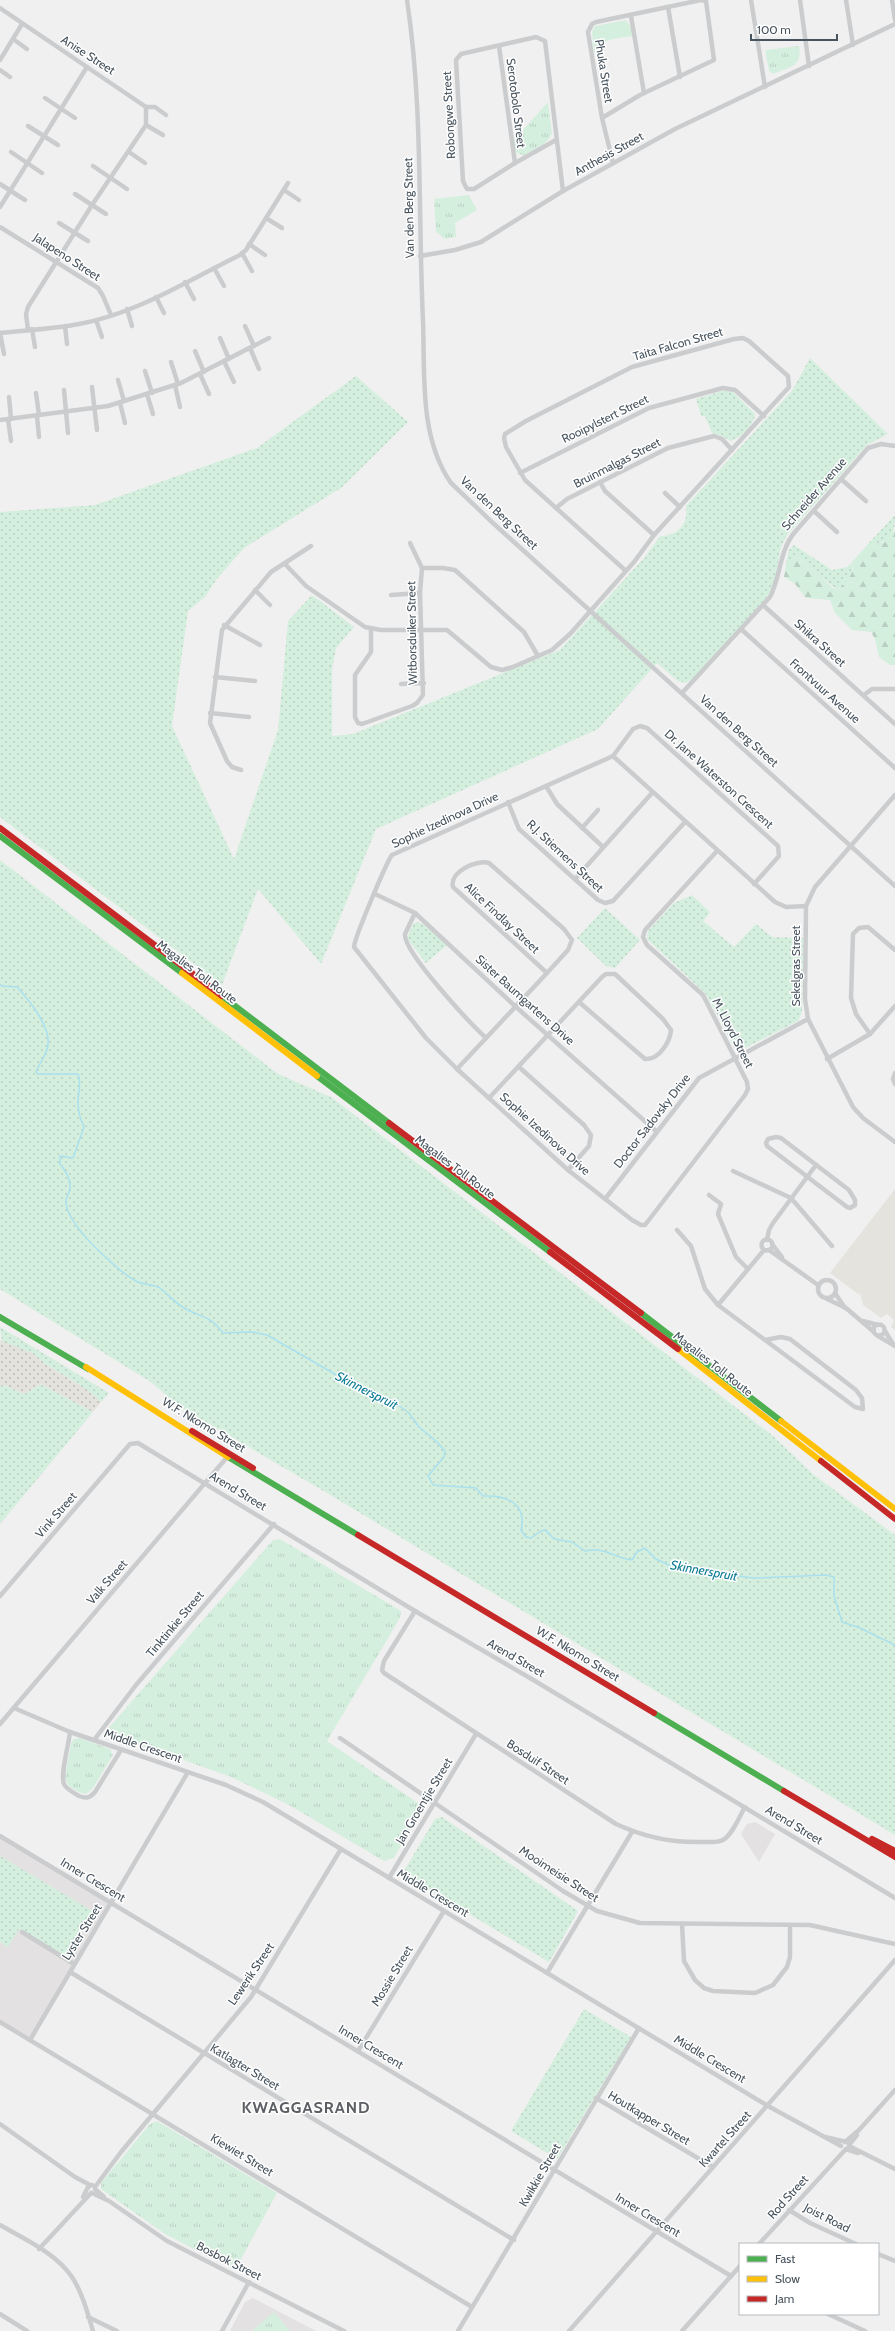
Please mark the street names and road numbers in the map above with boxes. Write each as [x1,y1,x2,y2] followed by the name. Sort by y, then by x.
[58,32,118,78] street label: Anise Street
[592,38,617,104] street label: Phuka Street
[504,57,529,149] street label: Serotobolo Street
[439,71,458,159] street label: Robongwe Street
[572,128,646,179] street label: Anthesis Street
[400,158,417,259] street label: Van den Berg Street
[30,229,104,284] street label: Jalapeno Street
[631,324,725,364] street label: Taita Falcon Street
[559,391,651,446] street label: Rooipylstert Street
[571,434,663,491] street label: Bruinmalgas Street
[778,454,849,533] street label: Schneider Avenue
[457,473,541,552] street label: Van den Berg Street
[403,581,420,685] street label: Witborsduiker Street
[791,616,849,670] street label: Shikra Street
[787,655,864,726] street label: Frontvuur Avenue
[697,691,782,770] street label: Van den Berg Street
[662,726,777,831] street label: Dr. Jane Waterston Crescent
[389,788,501,851] street label: Sophie Izedinova Drive
[524,816,607,895] street label: R.J. Stiemens Street
[462,879,543,956] street label: Alice Findlay Street
[788,925,803,1007] street label: Sekelgras Street
[154,936,240,1007] street label: Magalies Toll Route
[473,951,578,1048] street label: Sister Baumgartens Drive
[709,995,757,1070] street label: M. Lloyd Street
[610,1071,693,1171] street label: Doctor Sadovsky Drive
[497,1089,594,1178] street label: Sophie Izedinova Drive
[412,1131,498,1202] street label: Magalies Toll Route
[671,1328,756,1399] street label: Magalies Toll Route
[160,1394,249,1455] street label: W.F. Nkomo Street
[207,1468,270,1514] street label: Arend Street
[32,1489,80,1541] street label: Vink Street
[83,1556,130,1607] street label: Valk Street
[143,1588,207,1660] street label: Tinktinkie Street
[534,1623,623,1684] street label: W.F. Nkomo Street
[485,1635,548,1680] street label: Arend Street
[102,1725,184,1766] street label: Middle Crescent
[504,1736,572,1787] street label: Bosduif Street
[391,1755,455,1847] street label: Jan Groentjie Street
[763,1802,826,1848] street label: Arend Street
[517,1842,602,1905] street label: Mooimeisie Street
[58,1854,129,1905] street label: Inner Crescent
[395,1865,472,1920] street label: Middle Crescent
[58,1901,105,1963] street label: Lyster Street
[224,1940,277,2008] street label: Lewerik Street
[368,1943,416,2009] street label: Mossie Street
[336,2021,407,2072] street label: Inner Crescent
[672,2031,749,2086] street label: Middle Crescent
[208,2040,283,2093] street label: Katlagter Street
[605,2087,693,2148] street label: Houtkapper Street
[695,2107,754,2170] street label: Kwartel Street
[208,2130,276,2179] street label: Kiewiet Street
[515,2140,564,2209] street label: Kwikkie Street
[764,2172,811,2222] street label: Rod Street
[613,2189,684,2240] street label: Inner Crescent
[801,2199,853,2236] street label: Joist Road
[194,2238,264,2283] street label: Bosbok Street

